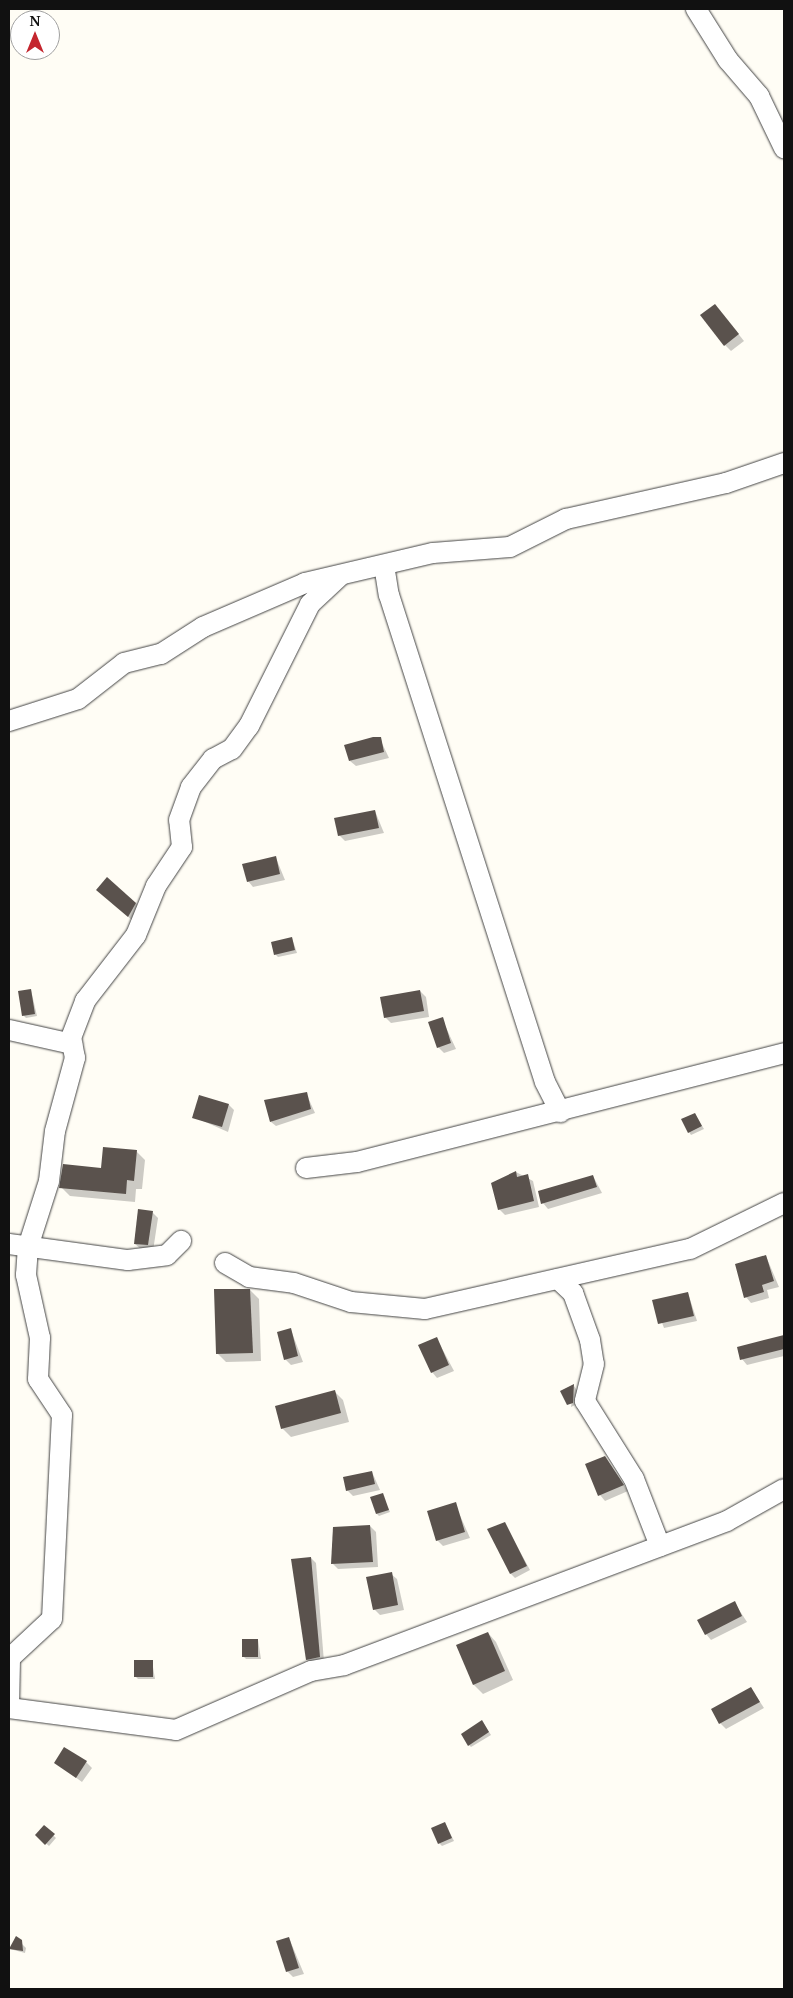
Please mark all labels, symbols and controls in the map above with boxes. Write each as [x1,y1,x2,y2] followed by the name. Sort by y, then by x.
[10,10,60,60] north arrow
[29,11,41,30] text: N

